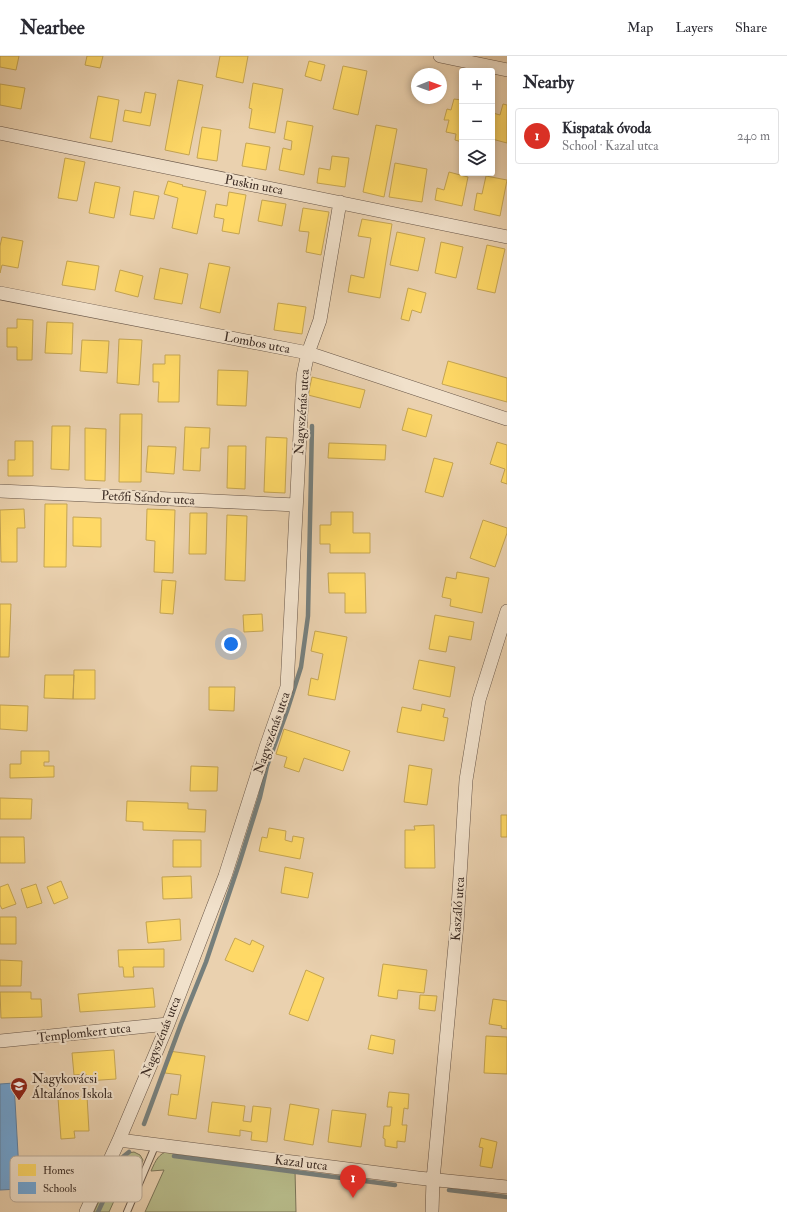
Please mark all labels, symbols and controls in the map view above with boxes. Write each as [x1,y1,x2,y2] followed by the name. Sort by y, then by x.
[20,16,85,40] text: Nearbee
[627,19,653,36] text: Map
[675,19,713,36] text: Layers
[735,19,767,36] text: Share
[411,68,447,104] north arrow
[459,68,495,176] map controls
[459,68,495,104] button: +
[523,72,574,93] text: Nearby
[459,104,495,140] button: −
[562,119,651,138] text: Kispatak óvoda
[535,128,539,144] text: 1
[737,128,770,144] text: 240 m
[562,138,659,154] text: School · Kazal utca
[459,140,495,176] button: layers
[223,171,285,199] street label: Puskin utca
[223,329,292,357] street label: Lombos utca
[291,368,314,455] street label: Nagyszénás utca
[101,488,196,508] street label: Petőfi Sándor utca
[221,634,241,654] your location
[250,689,295,776] street label: Nagyszénás utca
[448,876,468,942] street label: Kaszáló utca
[138,994,186,1080] street label: Nagyszénás utca
[36,1020,132,1047] street label: Templomkert utca
[31,1071,113,1102] place label: Nagykovácsi Általános Iskola
[9,1076,29,1101] school or university icon: Nagykovácsi Általános Iskola
[273,1152,329,1174] street label: Kazal utca
[10,1156,142,1202] legend
[43,1164,74,1177] text: Homes
[340,1165,366,1198] pin: 1
[43,1182,77,1195] text: Schools

